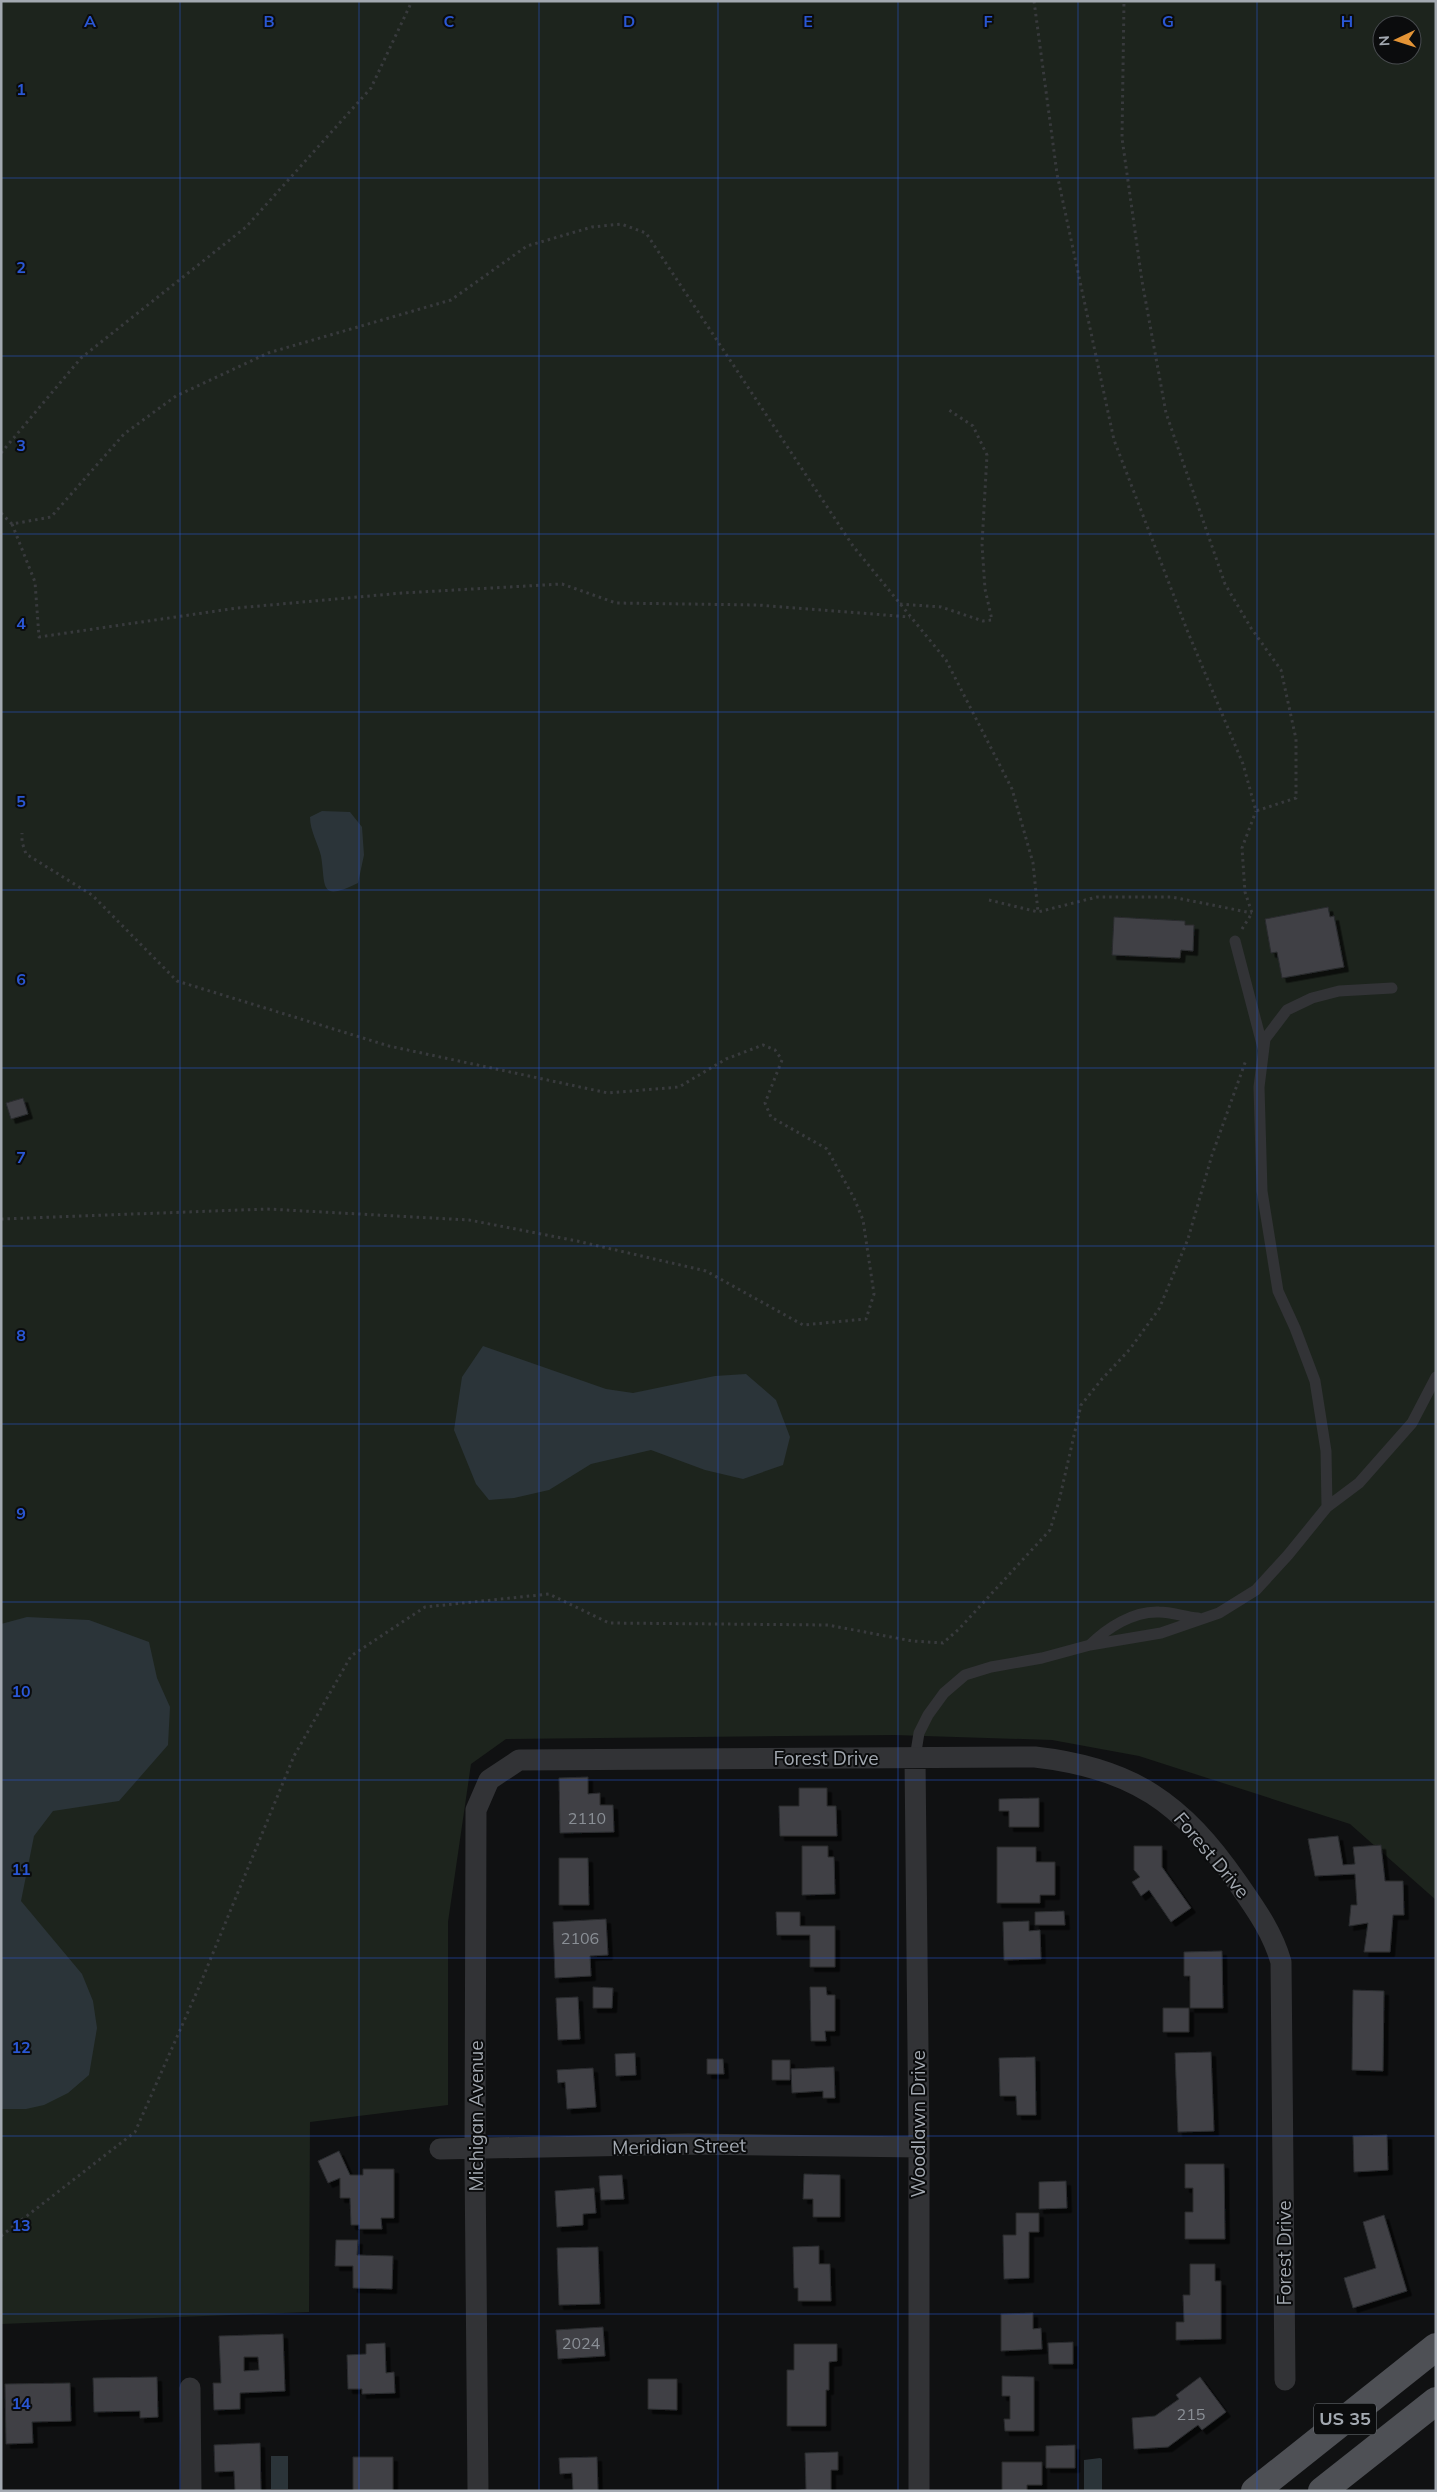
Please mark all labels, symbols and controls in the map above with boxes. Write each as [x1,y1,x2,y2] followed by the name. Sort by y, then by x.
[84,11,96,31] text: A
[263,11,275,31] text: B
[444,11,455,31] text: C
[623,11,635,31] text: D
[803,11,813,31] text: E
[983,11,993,31] text: F
[1162,11,1174,31] text: G
[1341,11,1353,31] text: H
[1372,15,1422,65] north arrow
[1375,35,1393,47] text: N
[16,79,26,99] text: 1
[16,257,26,277] text: 2
[16,435,26,455] text: 3
[16,613,26,633] text: 4
[16,791,26,811] text: 5
[16,969,26,989] text: 6
[16,1147,26,1167] text: 7
[16,1325,26,1345] text: 8
[16,1503,26,1523] text: 9
[11,1681,31,1701] text: 10
[773,1746,879,1770] street label: Forest Drive
[1169,1807,1255,1903] street label: Forest Drive
[568,1808,606,1828] house number: 2110
[11,1859,31,1879] text: 11
[561,1928,599,1948] house number: 2106
[11,2037,31,2057] text: 12
[464,2040,488,2192] street label: Michigan Avenue
[906,2050,930,2198] street label: Woodlawn Drive
[612,2133,747,2159] street label: Meridian Street
[1272,2200,1296,2306] street label: Forest Drive
[11,2215,31,2235] text: 13
[562,2333,601,2353] house number: 2024
[11,2393,31,2413] text: 14
[1177,2404,1205,2424] house number: 215
[1314,2404,1376,2434] road number: US 35

